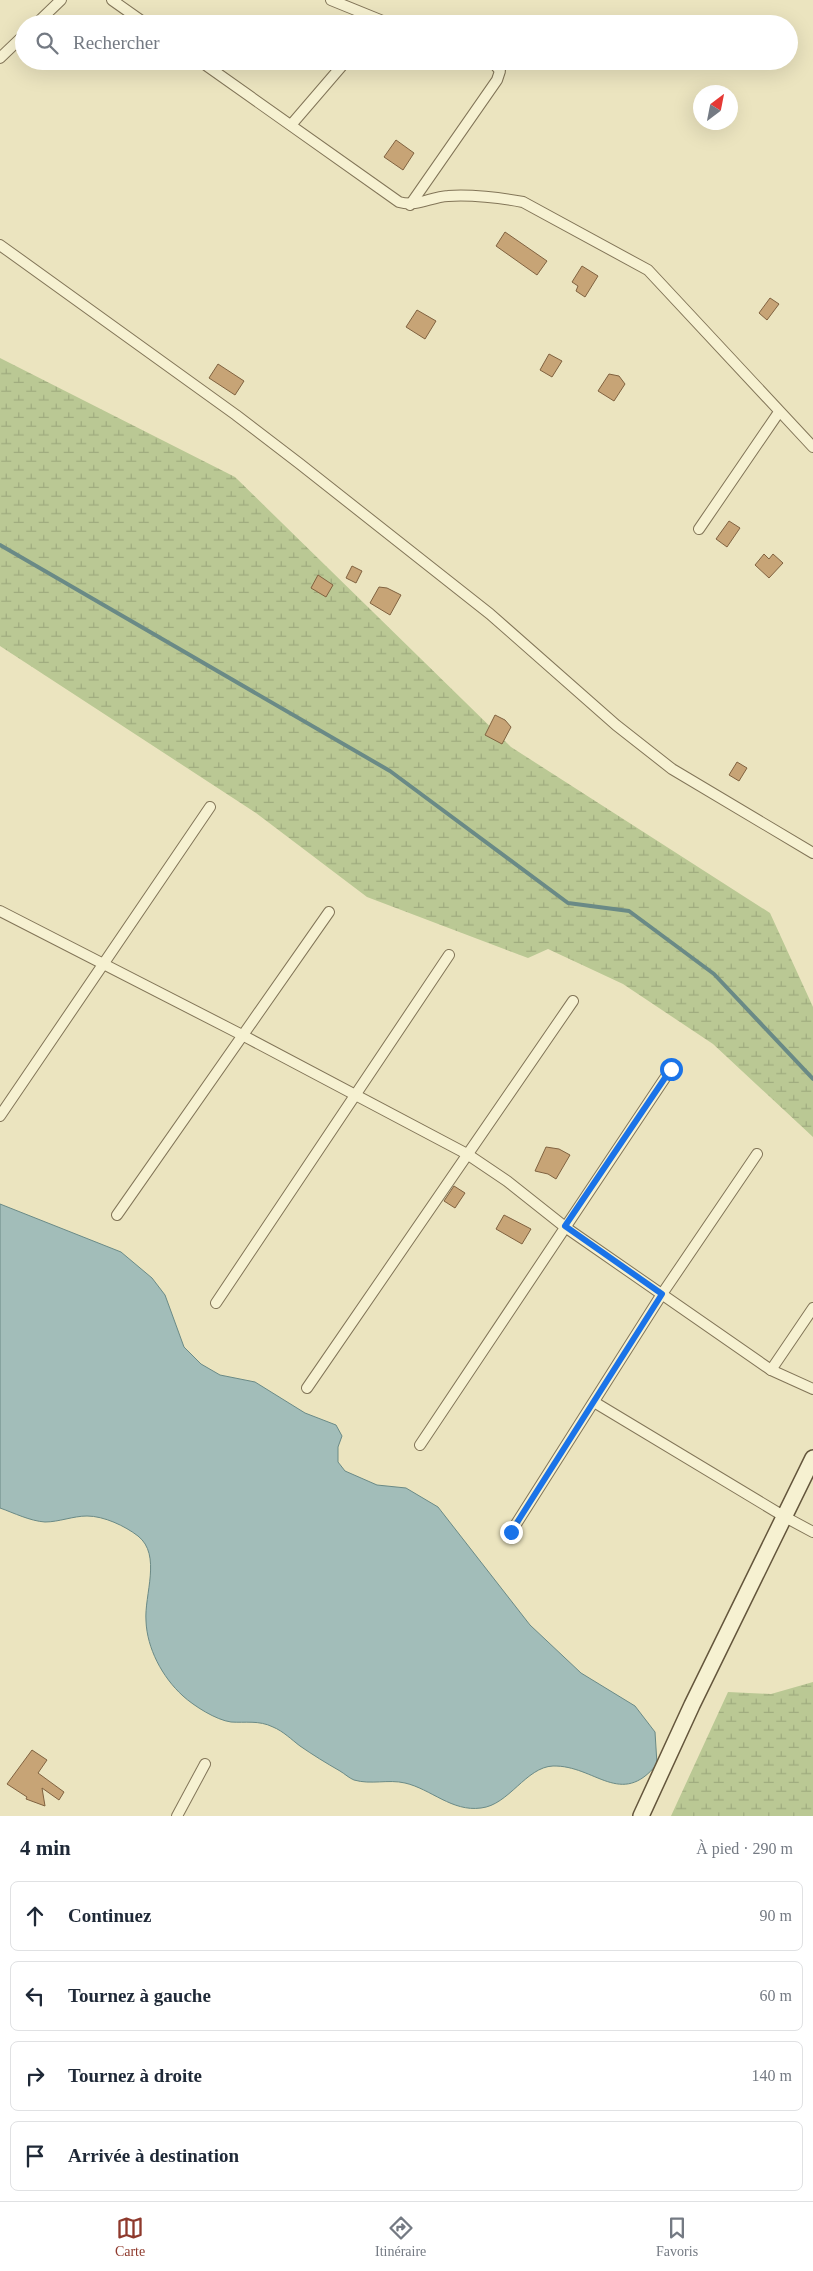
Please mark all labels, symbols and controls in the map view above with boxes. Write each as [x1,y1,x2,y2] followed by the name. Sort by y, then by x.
[15,15,798,70] search box
[33,29,61,57] icon: search
[73,32,160,53] text: Rechercher
[693,85,738,130] north arrow
[660,1058,683,1081] route start
[500,1521,523,1544] route end
[20,1836,71,1860] text: 4 min
[696,1840,793,1857] text: À pied · 290 m
[21,1902,49,1930] icon: ahead
[68,1905,151,1926] text: Continuez
[760,1907,792,1924] text: 90 m
[21,1982,49,2010] icon: left
[68,1985,211,2006] text: Tournez à gauche
[760,1987,792,2004] text: 60 m
[21,2062,49,2090] icon: right
[68,2065,202,2086] text: Tournez à droite
[752,2067,792,2084] text: 140 m
[21,2142,49,2170] icon: arrive
[68,2145,239,2166] text: Arrivée à destination
[115,2214,145,2260] tab: Carte
[375,2214,426,2260] tab: Itinéraire
[656,2214,698,2260] tab: Favoris

